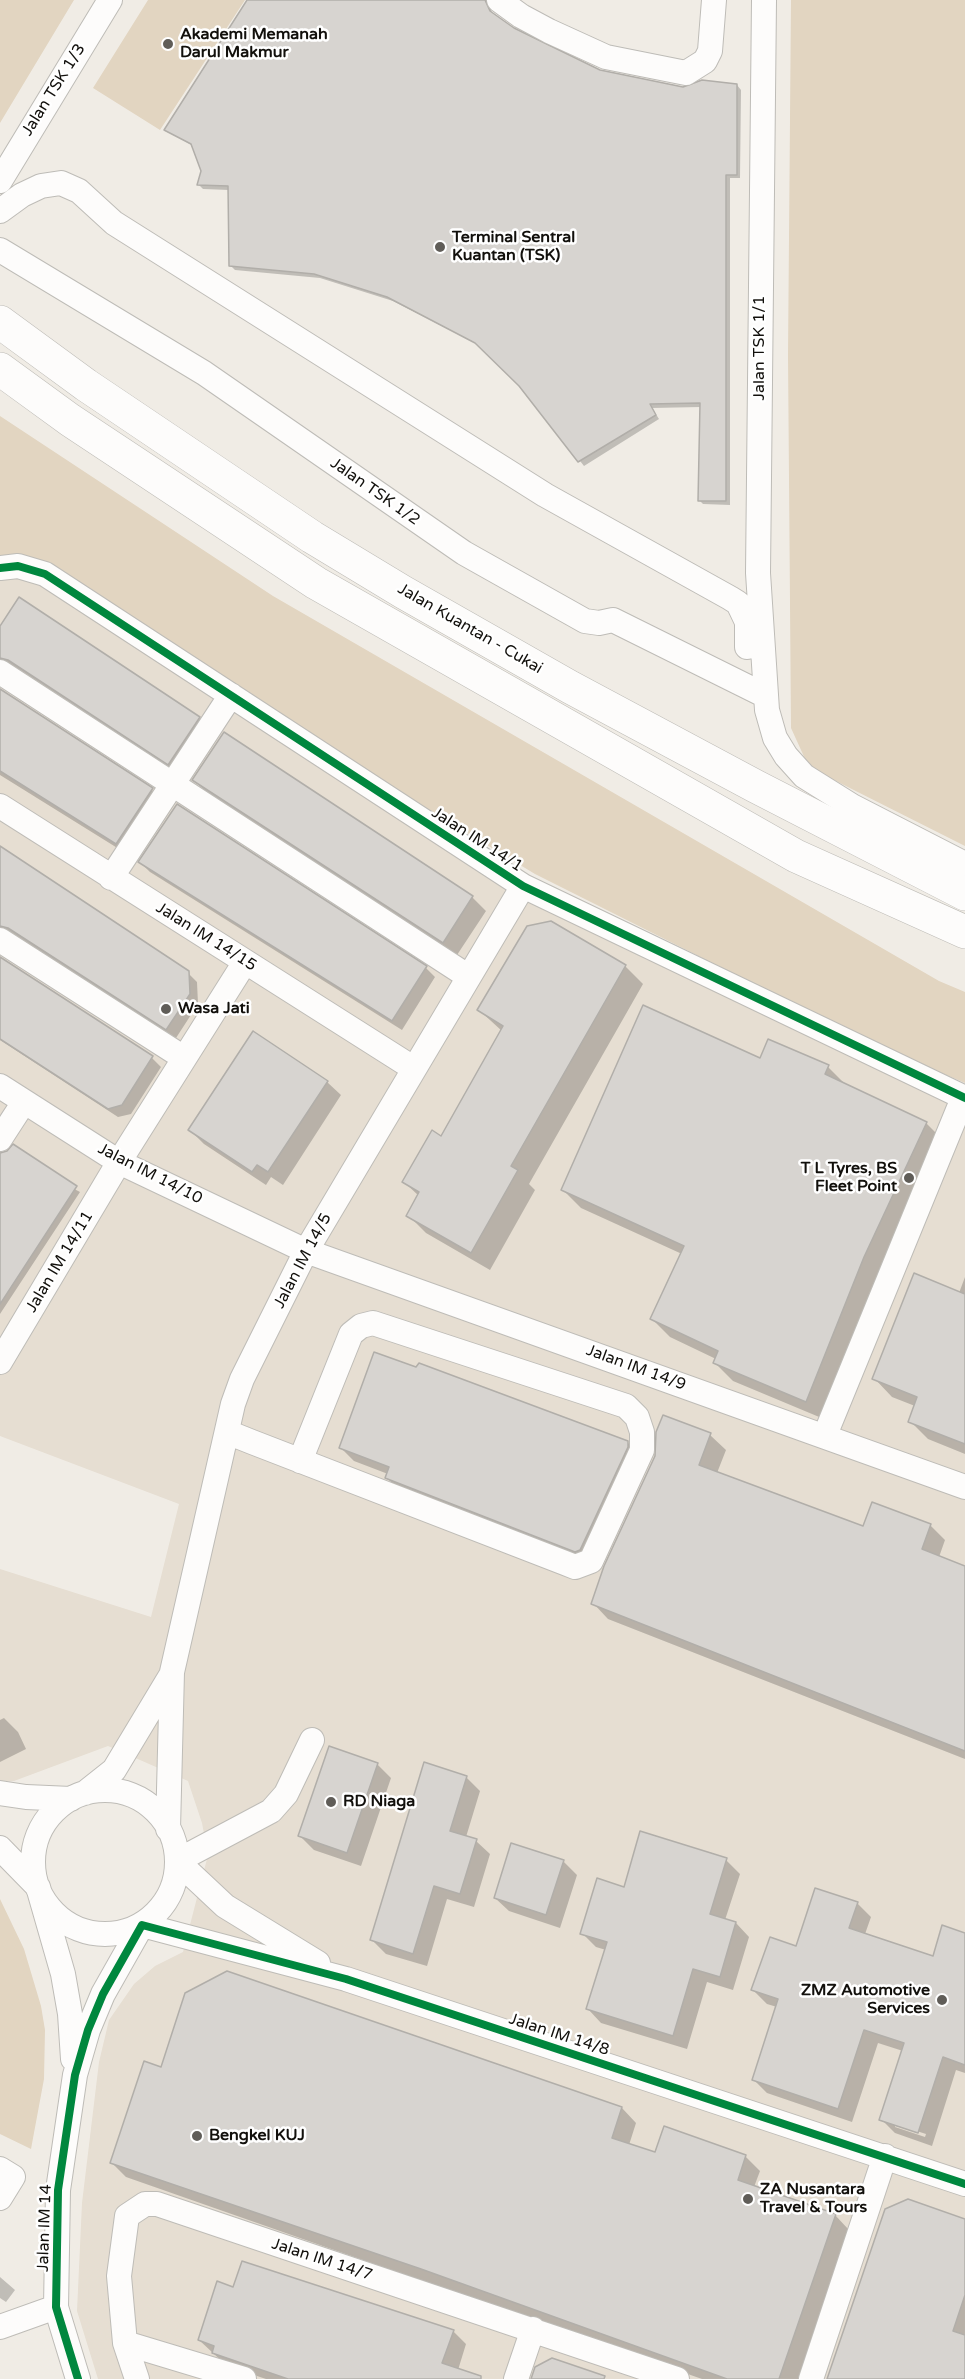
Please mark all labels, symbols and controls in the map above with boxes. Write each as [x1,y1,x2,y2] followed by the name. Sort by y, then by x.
[180,25,328,63] place label: Akademi Memanah Darul Makmur
[161,37,175,51] marker: Akademi Memanah Darul Makmur
[18,40,90,140] street label: Jalan TSK 1/3
[452,228,575,266] place label: Terminal Sentral Kuantan (TSK)
[433,240,447,254] marker: Terminal Sentral Kuantan (TSK)
[750,296,770,400] street label: Jalan TSK 1/1
[326,454,424,530] street label: Jalan TSK 1/2
[394,580,546,678] street label: Jalan Kuantan - Cukai
[428,803,526,877] street label: Jalan IM 14/1
[152,898,260,976] street label: Jalan IM 14/15
[178,999,250,1019] place label: Wasa Jati
[159,1002,173,1016] marker: Wasa Jati
[95,1139,205,1209] street label: Jalan IM 14/10
[801,1159,897,1197] place label: T L Tyres, BS Fleet Point
[902,1171,916,1185] marker: T L Tyres, BS Fleet Point
[22,1208,98,1316] street label: Jalan IM 14/11
[270,1210,336,1312] street label: Jalan IM 14/5
[584,1341,688,1395] street label: Jalan IM 14/9
[343,1792,415,1812] place label: RD Niaga
[324,1795,338,1809] marker: RD Niaga
[801,1981,930,2019] place label: ZMZ Automotive Services
[935,1993,949,2007] marker: ZMZ Automotive Services
[506,2010,612,2060] street label: Jalan IM 14/8
[209,2126,305,2146] place label: Bengkel KUJ
[190,2129,204,2143] marker: Bengkel KUJ
[760,2180,867,2218] place label: ZA Nusantara Travel & Tours
[34,2184,56,2272] street label: Jalan IM 14
[741,2192,755,2206] marker: ZA Nusantara Travel & Tours
[269,2235,375,2285] street label: Jalan IM 14/7

